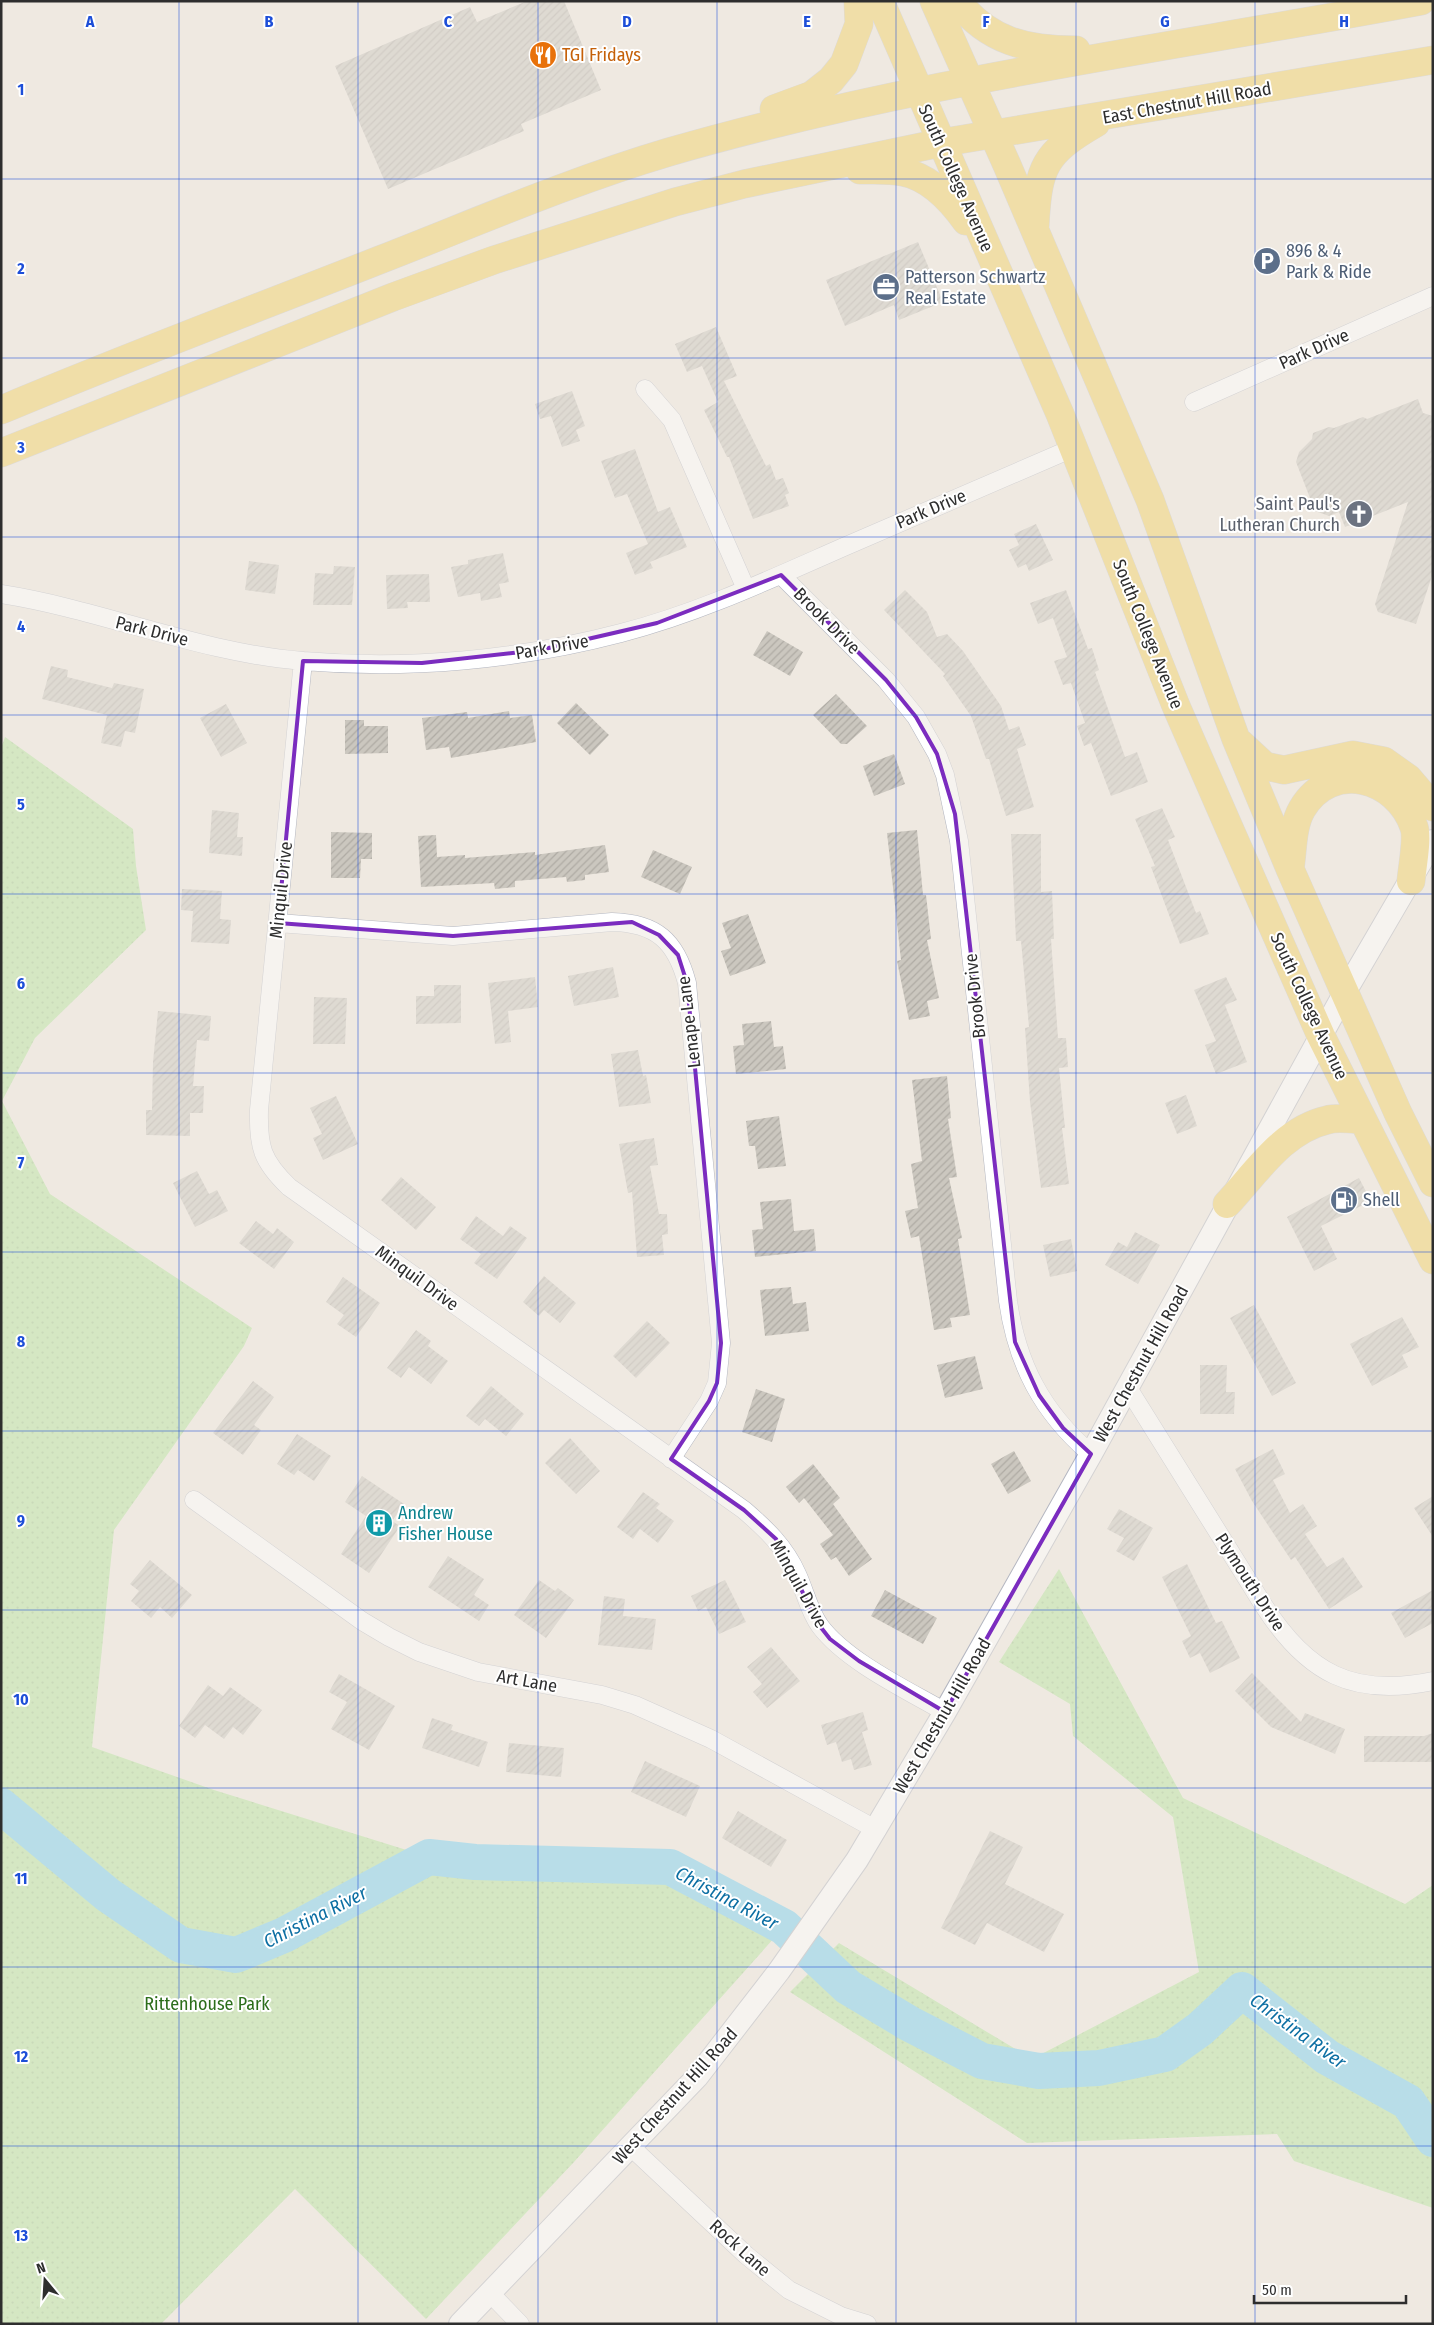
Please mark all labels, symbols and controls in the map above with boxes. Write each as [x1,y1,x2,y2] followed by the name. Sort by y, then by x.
[85,12,95,31] text: A
[265,12,274,31] text: B
[444,12,453,31] text: C
[622,12,632,31] text: D
[803,12,811,31] text: E
[982,12,990,31] text: F
[1160,12,1170,31] text: G
[1339,12,1349,31] text: H
[528,40,558,70] restaurant icon: TGI Fridays
[562,44,641,66] place label: TGI Fridays
[1101,77,1273,129] street label: East Chestnut Hill Road
[18,80,24,99] text: 1
[914,101,998,255] street label: South College Avenue
[1286,240,1371,283] place label: 896 & 4 Park & Ride
[1252,246,1282,276] parking icon: 896 & 4 Park & Ride
[16,259,25,278] text: 2
[905,266,1045,309] place label: Patterson Schwartz Real Estate
[871,272,901,302] office icon: Patterson Schwartz Real Estate
[1276,324,1353,374] street label: Park Drive
[16,438,25,457] text: 3
[892,484,970,534] street label: Park Drive
[1220,493,1340,536] place label: Saint Paul's Lutheran Church
[1344,499,1374,529] church icon: Saint Paul's Lutheran Church
[1108,556,1188,712] street label: South College Avenue
[789,583,865,659] street label: Brook Drive
[113,611,191,651] street label: Park Drive
[17,617,25,636] text: 4
[513,630,591,664] street label: Park Drive
[17,795,25,814] text: 5
[265,840,297,940] street label: Minquil Drive
[1265,929,1353,1083] street label: South College Avenue
[960,952,990,1040] street label: Brook Drive
[17,974,25,993] text: 6
[672,975,706,1069] street label: Lenape Lane
[18,1153,25,1172] text: 7
[1329,1185,1359,1215] fuel station icon: Shell
[1363,1189,1400,1211] place label: Shell
[371,1240,463,1316] street label: Minquil Drive
[1089,1282,1193,1446] street label: West Chestnut Hill Road
[17,1332,26,1351] text: 8
[398,1502,493,1545] place label: Andrew Fisher House
[364,1508,394,1538] building icon: Andrew Fisher House
[17,1511,25,1530] text: 9
[1210,1529,1290,1635] street label: Plymouth Drive
[766,1536,832,1632] street label: Minquil Drive
[888,1634,996,1798] street label: West Chestnut Hill Road
[495,1665,559,1697] street label: Art Lane
[13,1690,29,1709] text: 10
[672,1861,783,1935] water label: Christina River
[14,1869,28,1888] text: 11
[259,1880,372,1953] water label: Christina River
[1246,1989,1352,2074] water label: Christina River
[144,1993,270,2015] park label: Rittenhouse Park
[608,2023,742,2169] street label: West Chestnut Hill Road
[14,2047,29,2066] text: 12
[705,2215,775,2281] street label: Rock Lane
[14,2226,29,2245] text: 13
[20,2255,70,2305] north arrow
[35,2259,48,2277] text: N
[1254,2272,1406,2304] scale bar
[1262,2281,1292,2299] text: 50 m

